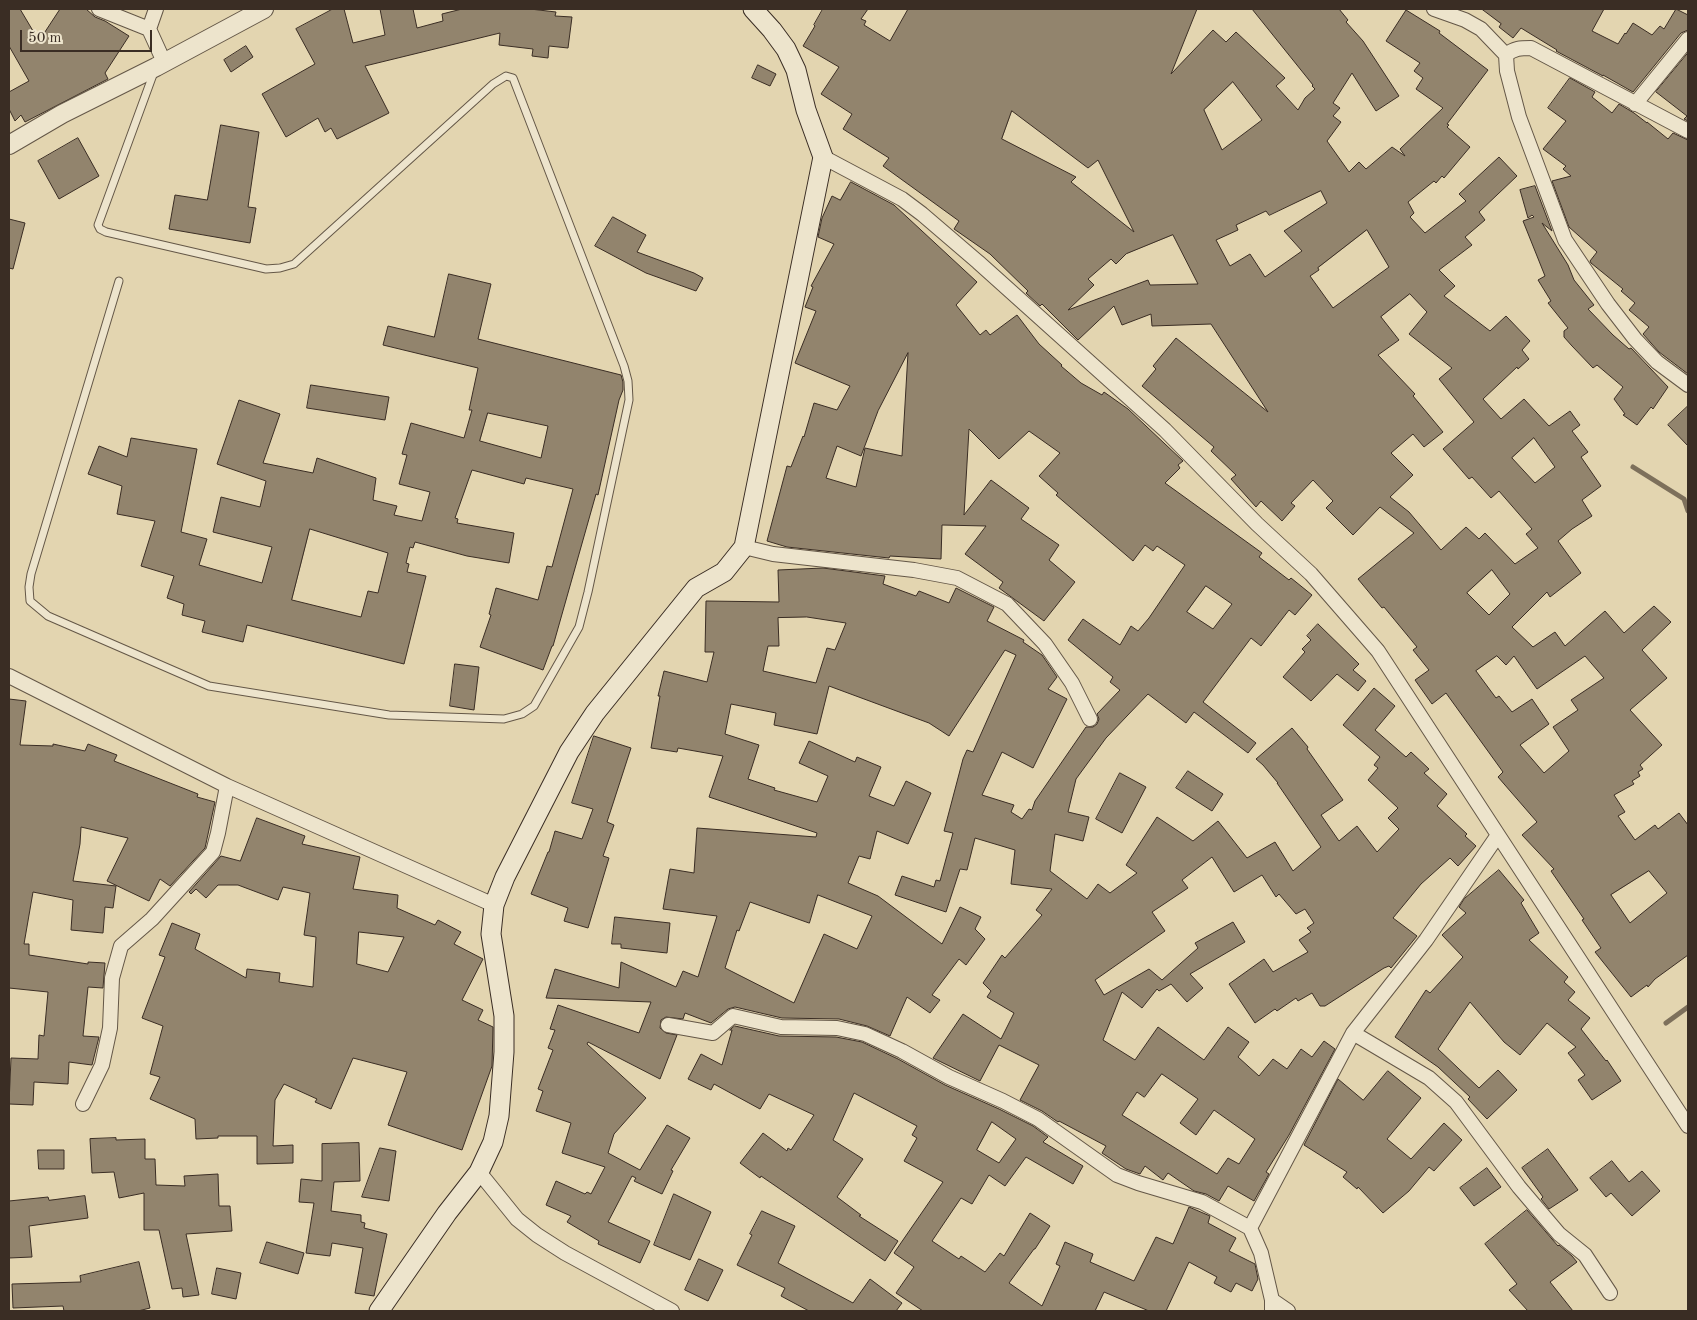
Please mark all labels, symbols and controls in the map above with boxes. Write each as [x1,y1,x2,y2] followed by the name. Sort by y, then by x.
[22,20,155,52] scale bar
[28,31,62,46] text: 50 m

